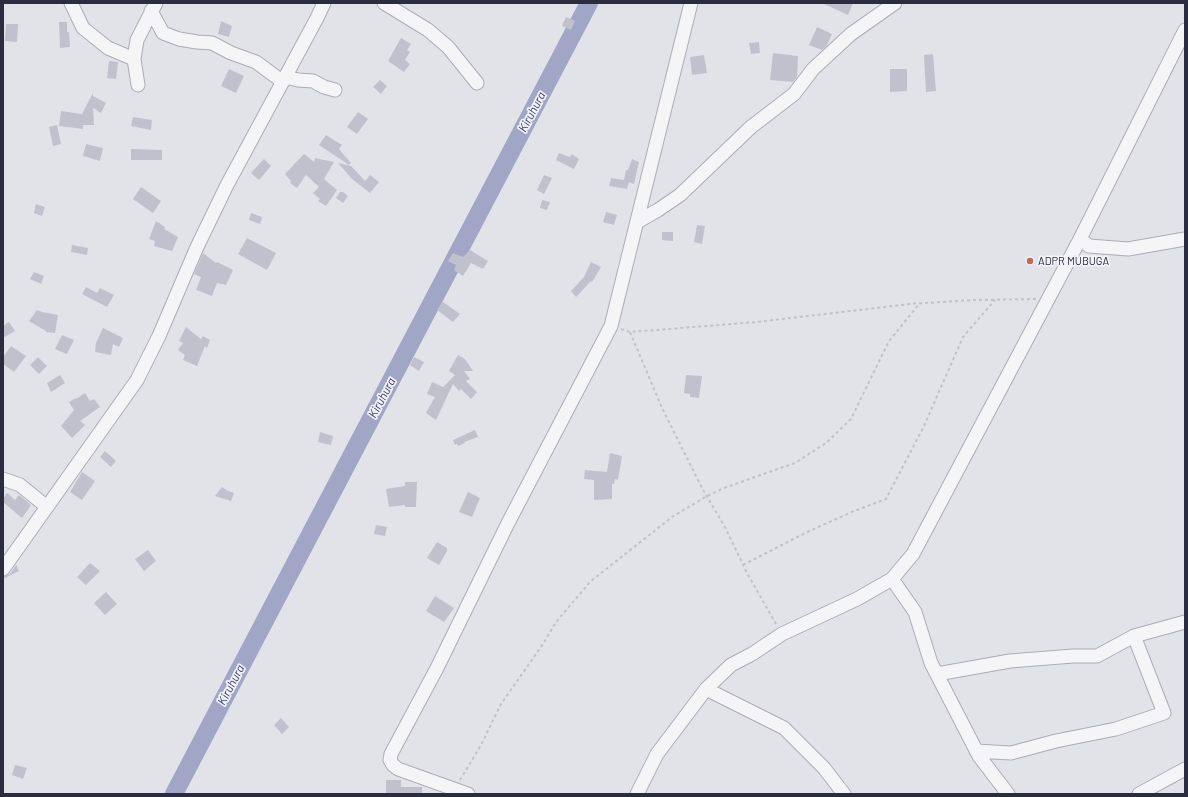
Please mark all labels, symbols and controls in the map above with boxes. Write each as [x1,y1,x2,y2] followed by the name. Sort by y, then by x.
[515,89,549,135] water label: Kiruhura
[1038,254,1109,268] place label: ADPR MUBUGA
[1025,256,1035,266] marker: ADPR MUBUGA
[365,375,399,421] water label: Kiruhura
[214,662,248,708] water label: Kiruhura

